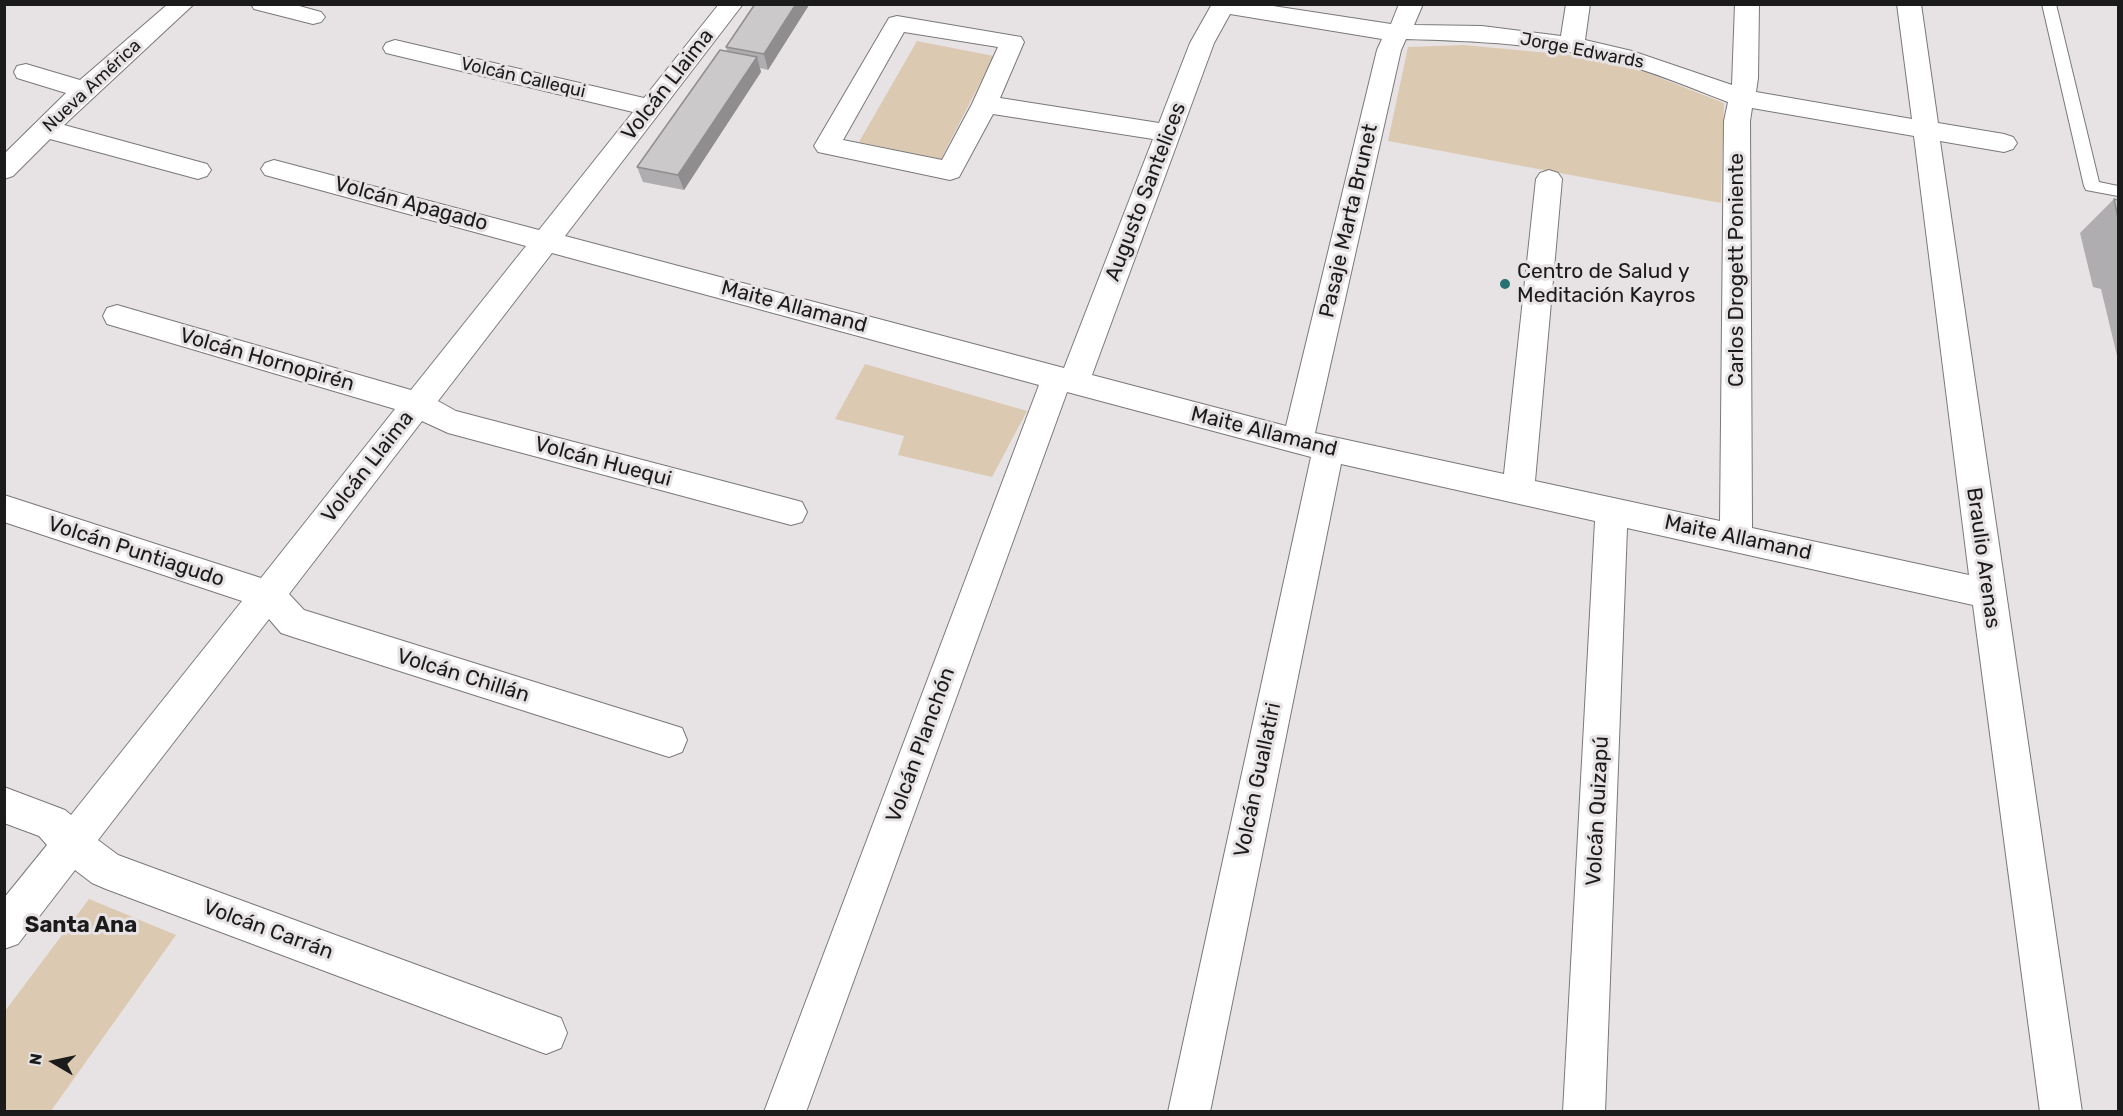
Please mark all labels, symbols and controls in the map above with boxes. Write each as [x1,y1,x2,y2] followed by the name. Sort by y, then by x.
[617,24,719,146] street label: Volcán Llaima
[1518,28,1646,74] street label: Jorge Edwards
[38,35,146,137] street label: Nueva América
[458,53,588,103] street label: Volcán Callequi
[1100,99,1192,285] street label: Augusto Santelices
[1314,122,1384,320] street label: Pasaje Marta Brunet
[1724,153,1750,387] street label: Carlos Drogett Poniente
[332,171,490,237] street label: Volcán Apagado
[1517,259,1695,309] place label: Centro de Salud y Meditación Kayros
[718,275,870,339] street label: Maite Allamand
[1498,277,1512,291] marker: Centro de Salud y Meditación Kayros
[177,323,357,397] street label: Volcán Hornopirén
[1188,402,1340,462] street label: Maite Allamand
[317,406,419,528] street label: Volcán Llaima
[532,432,674,492] street label: Volcán Huequi
[1961,486,2005,630] street label: Braulio Arenas
[1662,510,1814,566] street label: Maite Allamand
[45,512,227,592] street label: Volcán Puntiagudo
[394,644,532,708] street label: Volcán Chillán
[881,664,961,826] street label: Volcán Planchón
[1229,700,1287,860] street label: Volcán Guallatiri
[1581,735,1615,887] street label: Volcán Quizapú
[200,895,336,965] street label: Volcán Carrán
[25,913,137,939] district label: Santa Ana
[24,1032,84,1092] north arrow
[25,1052,46,1066] text: N

